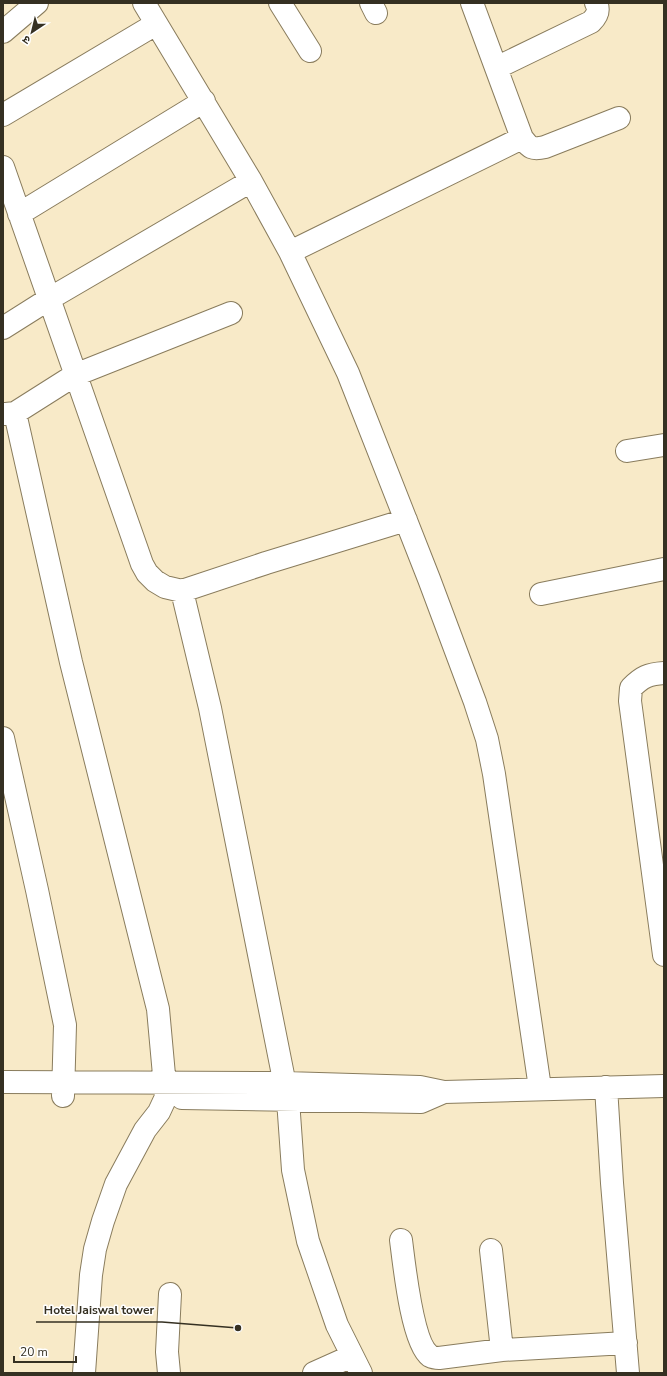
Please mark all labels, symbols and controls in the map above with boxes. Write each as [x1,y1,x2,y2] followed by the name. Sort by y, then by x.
[12,12,52,52] north arrow
[19,31,33,48] text: उ
[36,1298,162,1322] callout: Hotel Jaiswal tower
[44,1302,154,1318] text: Hotel Jaiswal tower
[14,1338,76,1364] scale bar
[20,1344,48,1360] text: 20 m

